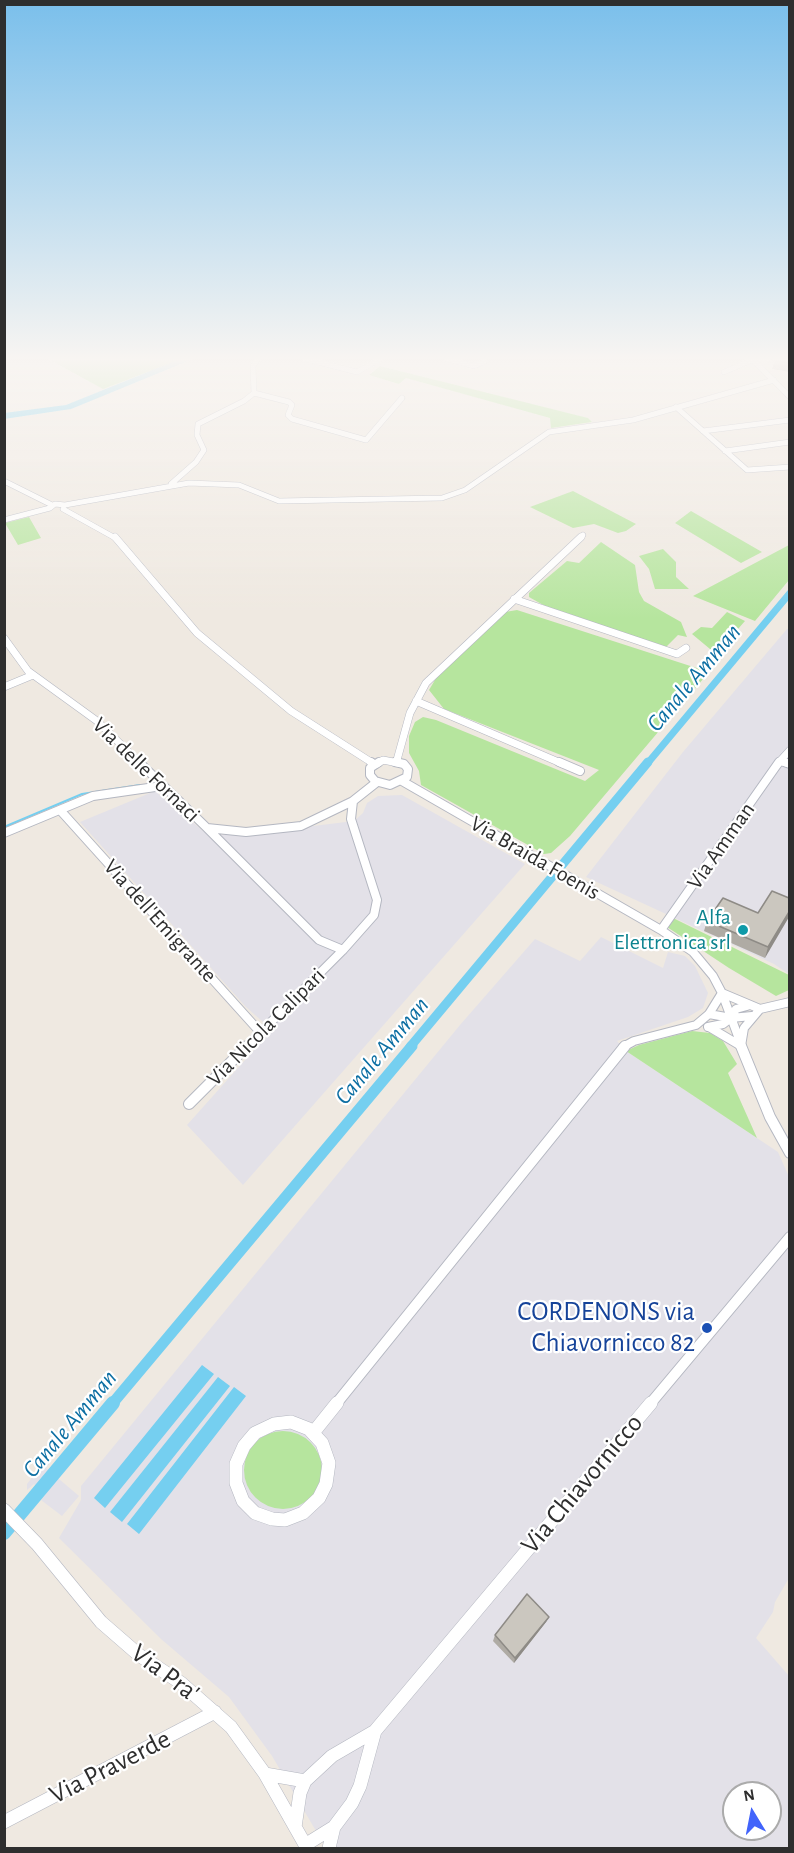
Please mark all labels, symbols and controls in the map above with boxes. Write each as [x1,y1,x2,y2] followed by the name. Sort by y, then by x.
[641,618,747,738] water label: Canale Amman
[87,712,205,828] street label: Via delle Fornaci
[681,797,761,895] street label: Via Amman
[466,810,604,906] street label: Via Braida Foenis
[98,854,222,988] street label: Via dell'Emigrante
[614,904,731,956] place label: Alfa Elettronica srl
[736,923,750,937] marker: Alfa Elettronica srl
[201,962,331,1092] street label: Via Nicola Calipari
[329,991,435,1111] water label: Canale Amman
[517,1296,695,1359] place label: CORDENONS via Chiavornicco 82
[700,1321,714,1335] marker: CORDENONS via Chiavornicco 82
[17,1364,123,1484] water label: Canale Amman
[514,1407,650,1561] street label: Via Chiavornicco
[124,1637,206,1709] street label: Via Pra'
[44,1723,176,1811] street label: Via Praverde
[722,1781,782,1841] north arrow
[742,1786,756,1804] text: N

